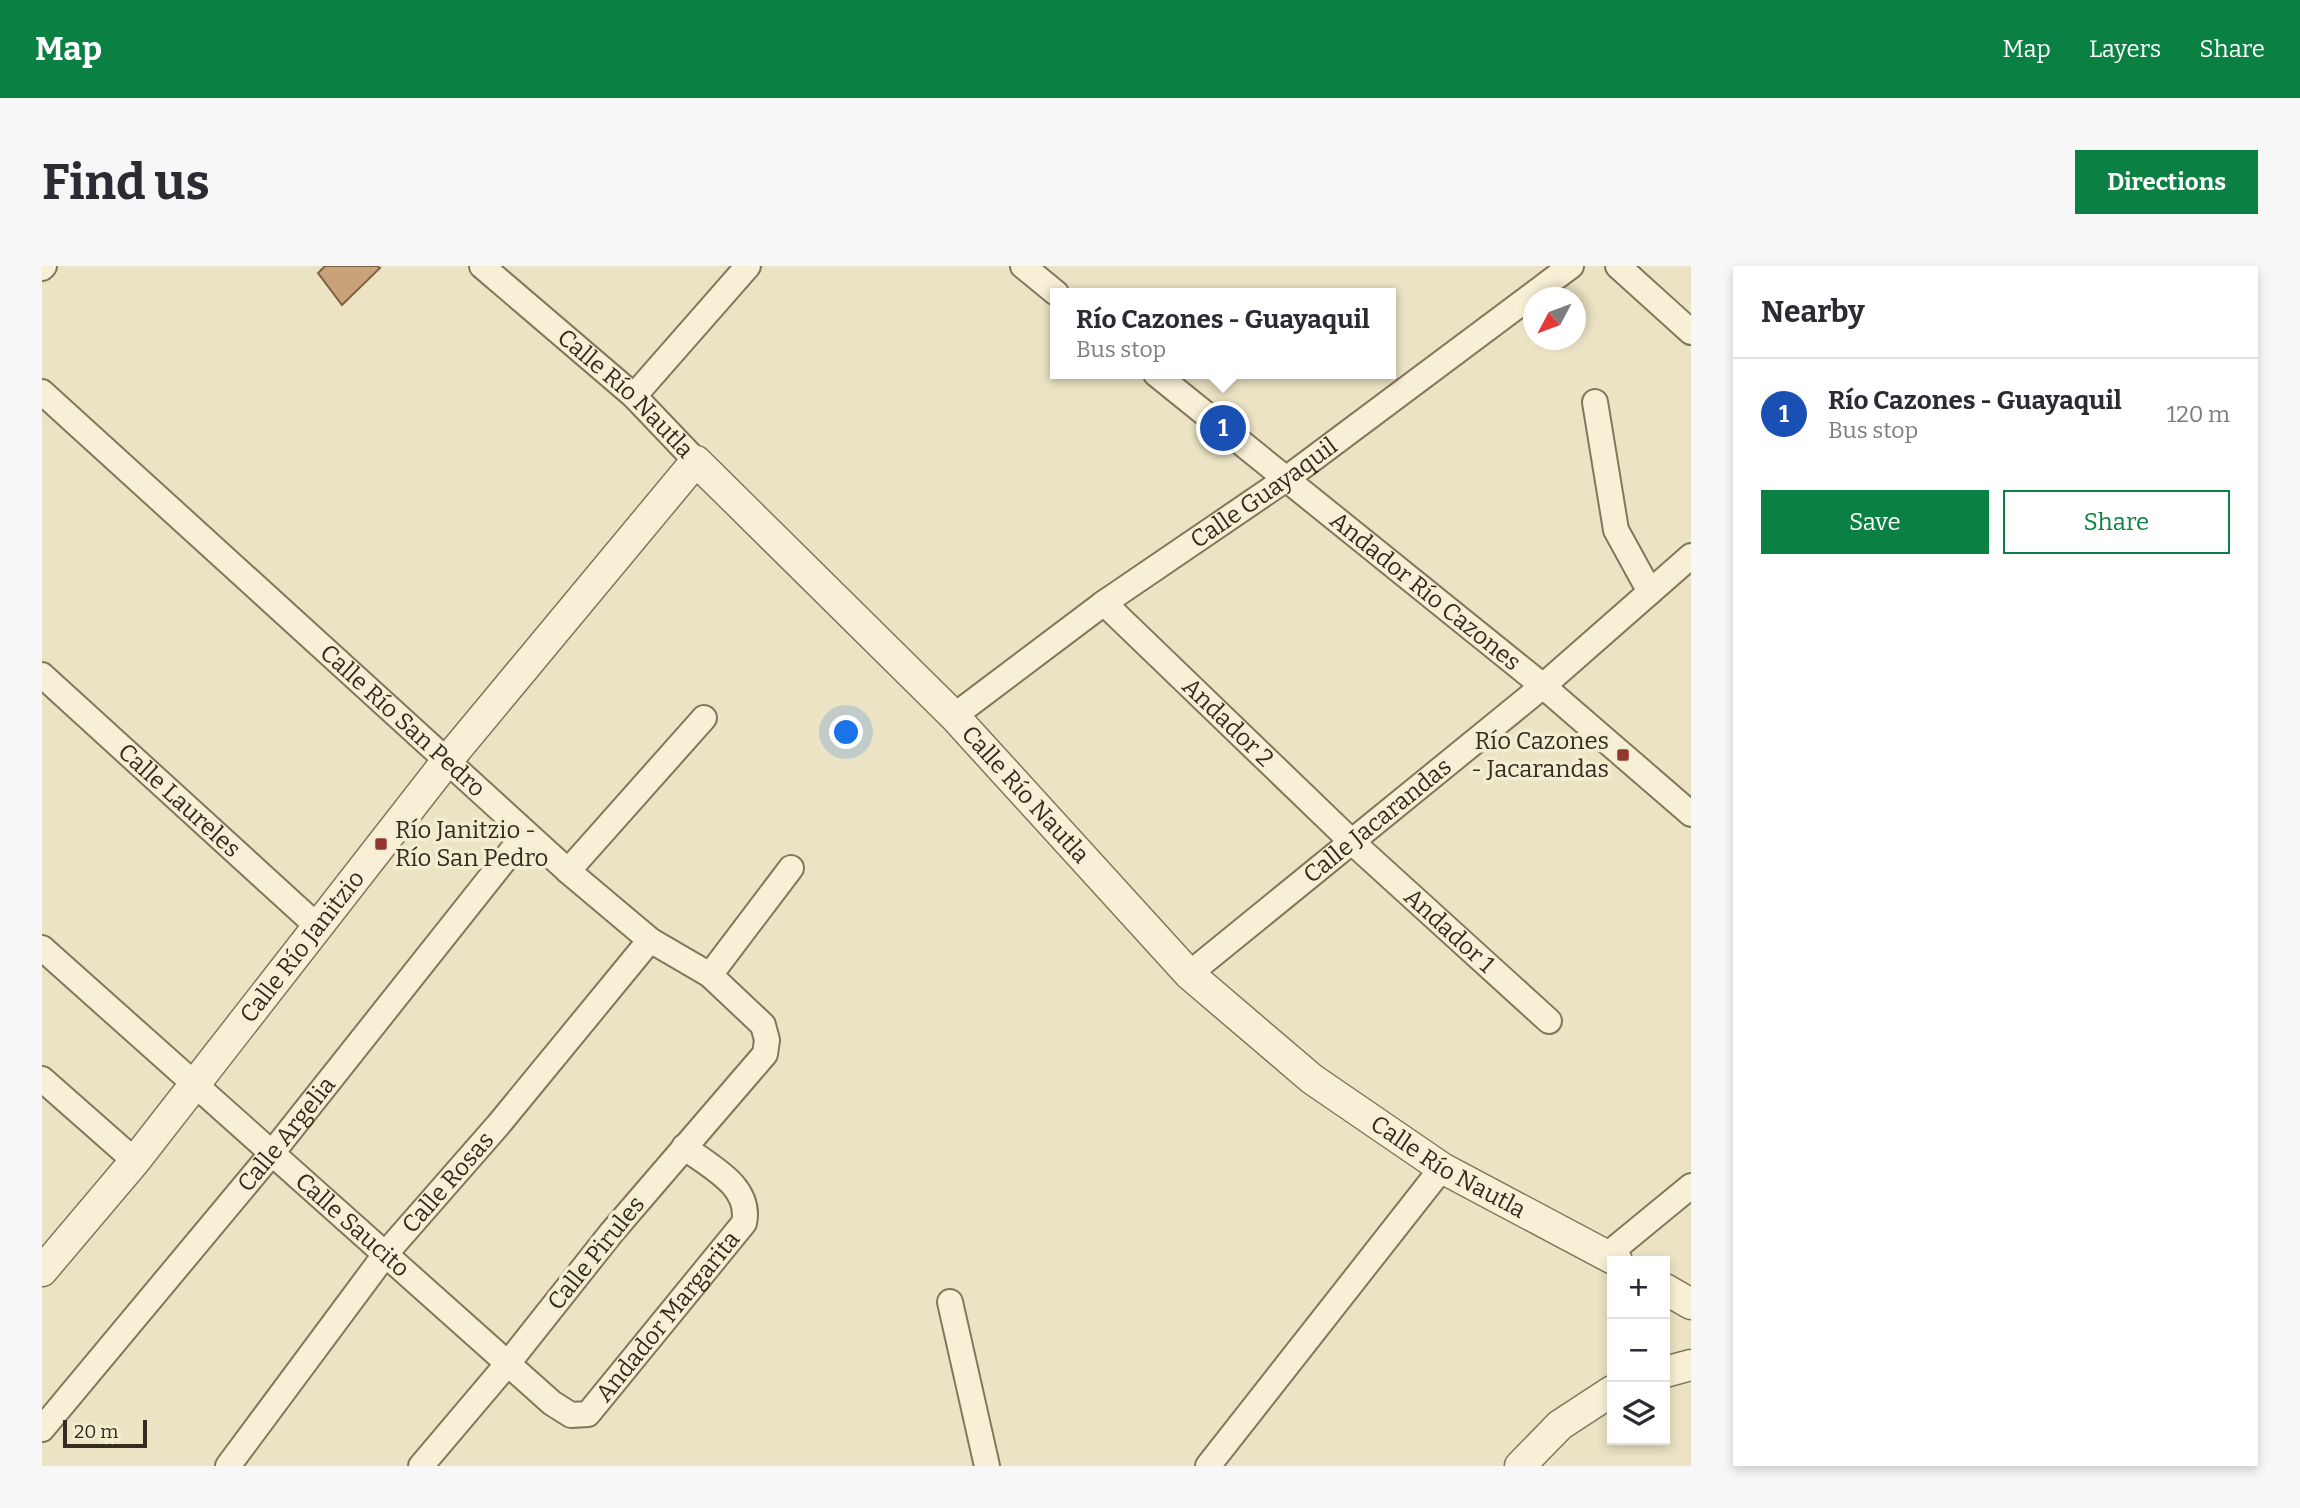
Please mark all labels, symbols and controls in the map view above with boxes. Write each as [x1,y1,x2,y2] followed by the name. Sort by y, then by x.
[35,29,102,69] text: Map
[2003,35,2051,63] text: Map
[2089,35,2161,63] text: Layers
[2199,35,2265,63] text: Share
[2075,150,2258,214] button: Directions
[42,153,210,212] text: Find us
[1523,287,1586,350] north arrow
[1050,288,1396,379] popup
[1761,294,1865,330] text: Nearby
[1076,304,1370,335] text: Río Cazones - Guayaquil
[552,323,699,464] street label: Calle Río Nautla
[1076,335,1166,363] text: Bus stop
[1828,385,2122,416] text: Río Cazones - Guayaquil
[1779,400,1789,428] text: 1
[2167,400,2230,428] text: 120 m
[1200,402,1246,454] pin: 1
[1828,416,1918,444] text: Bus stop
[1185,432,1343,554] street label: Calle Guayaquil
[1761,490,1989,554] button: Save
[2003,490,2230,554] button: Share
[1324,506,1526,676] street label: Andador Río Cazones
[315,638,491,803] street label: Calle Río San Pedro
[1177,672,1279,772] street label: Andador 2
[829,715,863,749] your location
[956,720,1095,869] street label: Calle Río Nautla
[1471,727,1609,783] place label: Río Cazones - Jacarandas
[112,738,246,863] street label: Calle Laureles
[1615,747,1631,763] marker: Río Cazones - Jacarandas
[1298,752,1457,889] street label: Calle Jacarandas
[395,816,548,872] place label: Río Janitzio - Río San Pedro
[373,836,389,852] marker: Río Janitzio - Río San Pedro
[234,865,370,1028] street label: Calle Río Janitzio
[1399,882,1500,979] street label: Andador 1
[232,1071,341,1197] street label: Calle Argelia
[1365,1109,1531,1224] street label: Calle Río Nautla
[396,1126,500,1239] street label: Calle Rosas
[290,1167,415,1283] street label: Calle Saucito
[542,1191,650,1315] street label: Calle Pirules
[590,1225,746,1407] street label: Andador Margarita
[1607,1256,1670,1445] map controls
[1607,1256,1670,1319] button: +
[1607,1319,1670,1382] button: −
[1607,1382,1670,1445] button: layers
[63,1417,147,1449] scale bar
[74,1420,118,1443] text: 20 m

